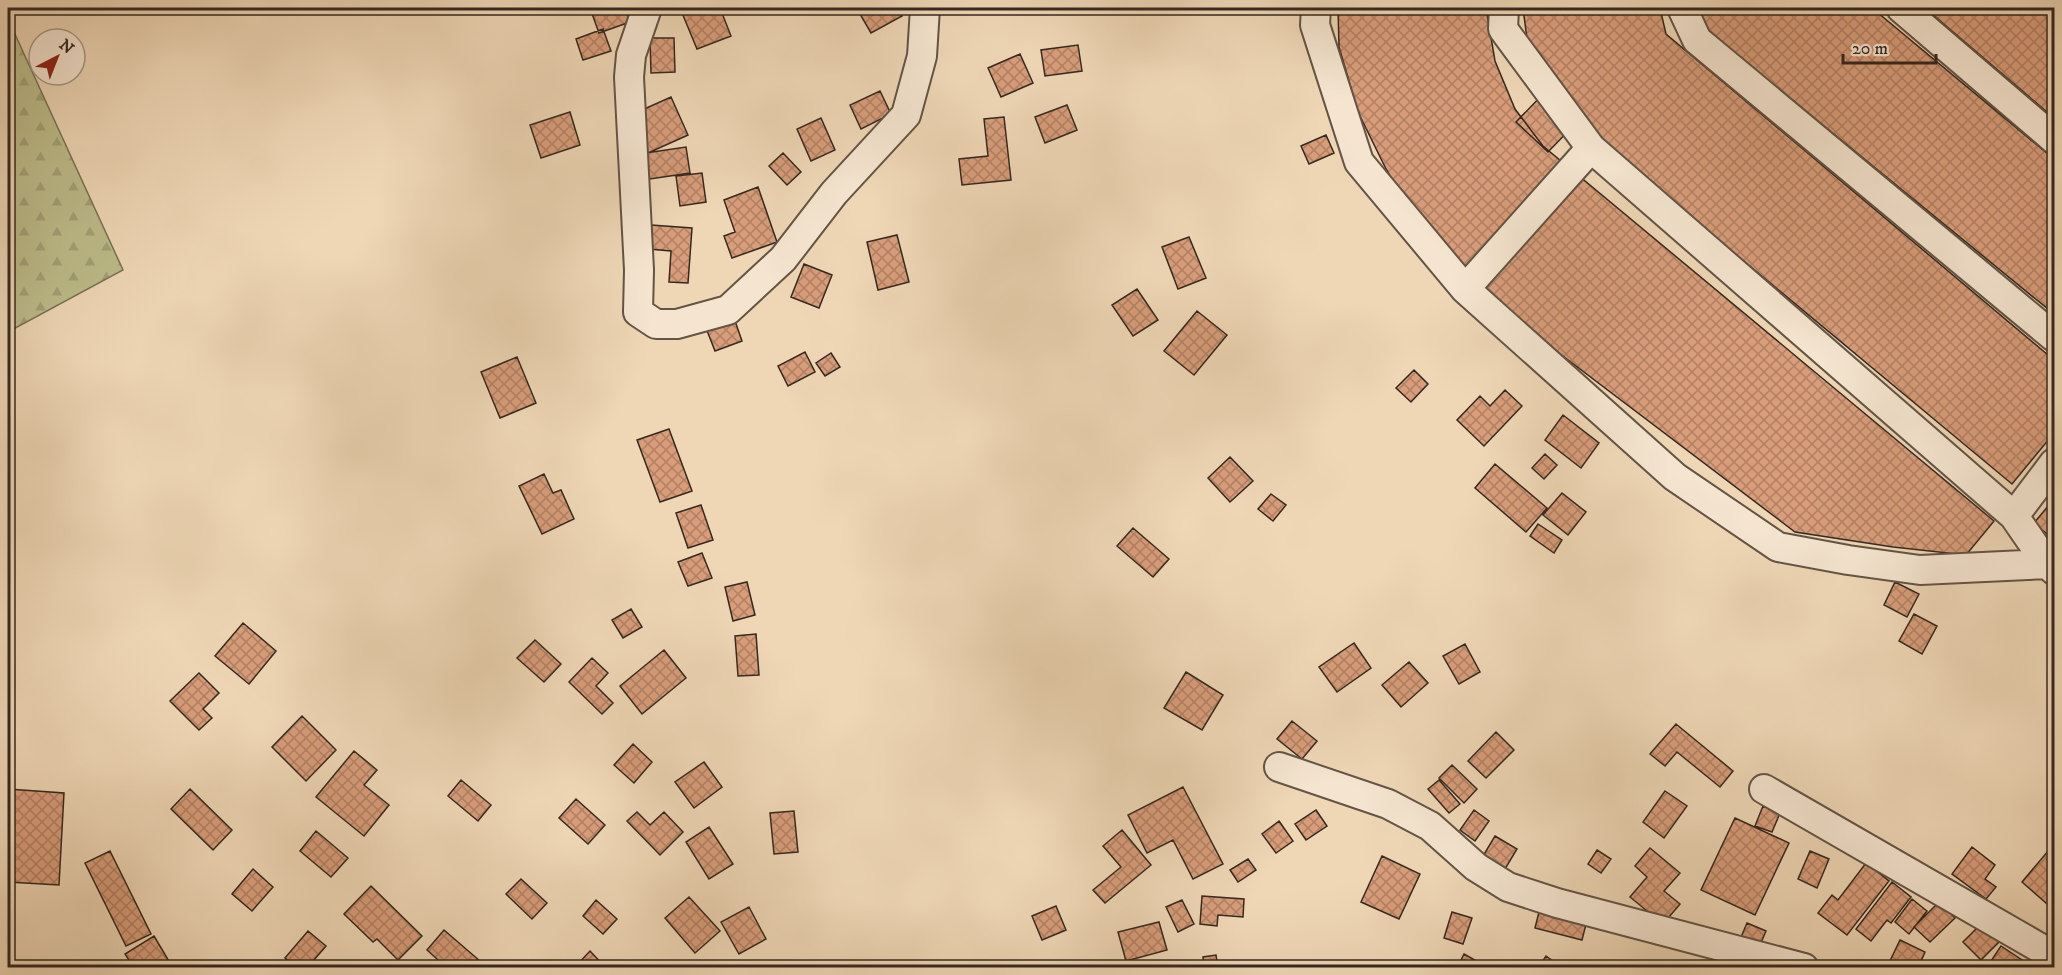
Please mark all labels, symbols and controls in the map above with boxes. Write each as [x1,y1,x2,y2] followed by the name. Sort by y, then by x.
[27,27,87,87] north arrow
[1843,27,1936,65] scale bar
[55,35,78,58] text: N
[1852,38,1888,60] text: 20 m

